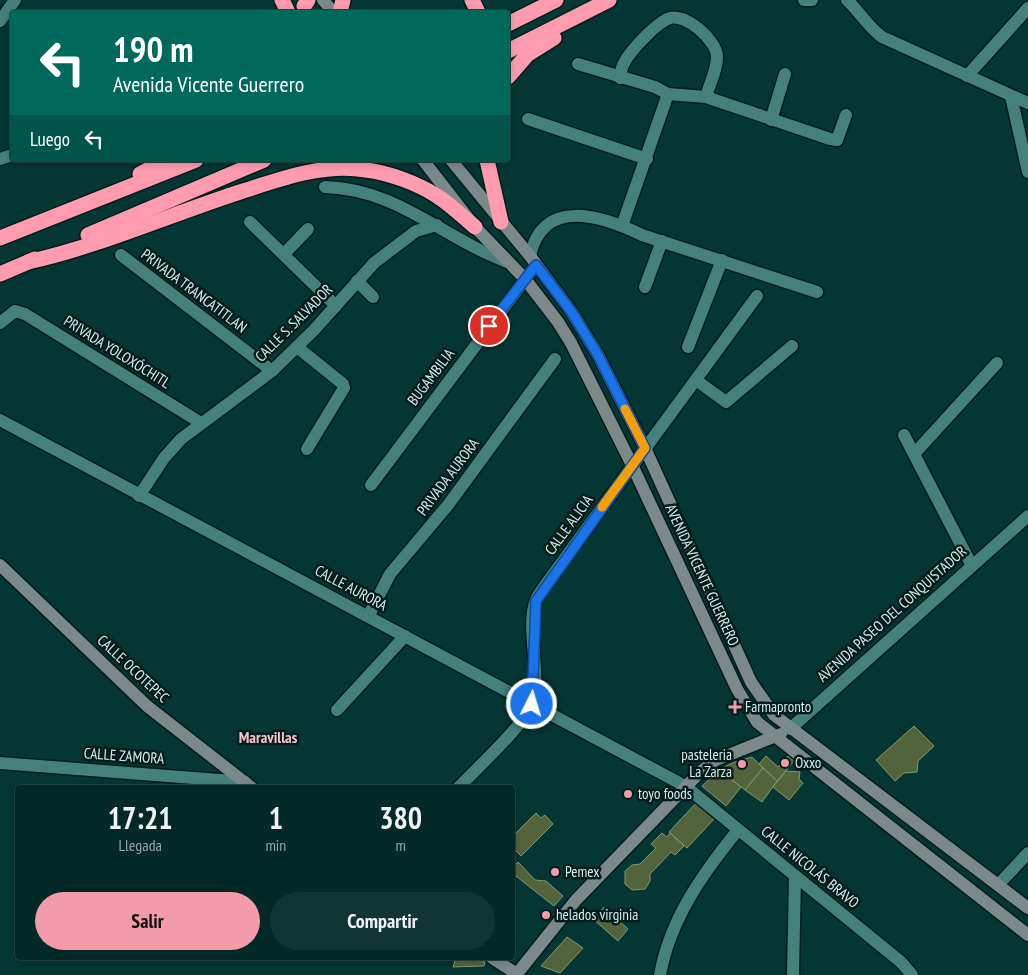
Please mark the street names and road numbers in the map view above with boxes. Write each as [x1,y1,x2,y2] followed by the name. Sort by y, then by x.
[138,245,251,337] street label: PRIVADA TRANCATITLAN
[251,280,336,365] street label: CALLE S. SALVADOR
[60,311,175,393] street label: PRIVADA YOLOXÓCHITL
[403,344,459,409] street label: BUGAMBILIA
[412,434,483,519] street label: PRIVADA AURORA
[540,490,597,558] street label: CALLE ALICIA
[661,501,744,649] street label: AVENIDA VICENTE GUERRERO
[813,542,970,686] street label: AVENIDA PASEO DEL CONQUISTADOR
[312,561,391,615] street label: CALLE AURORA
[93,631,173,707] street label: CALLE OCOTEPEC
[83,743,166,768] street label: CALLE ZAMORA
[758,821,863,912] street label: CALLE NICOLÁS BRAVO

